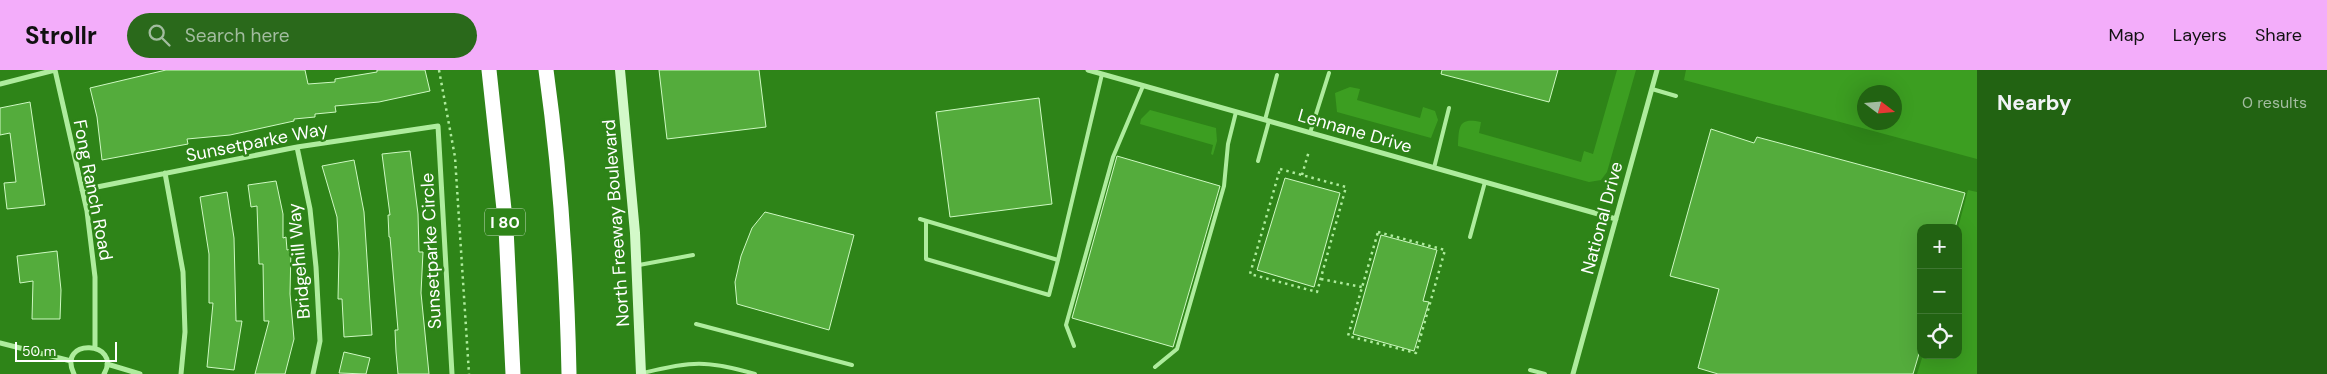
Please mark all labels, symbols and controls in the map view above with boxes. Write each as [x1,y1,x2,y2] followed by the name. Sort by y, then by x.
[127,13,477,58] search box
[25,20,97,51] text: Strollr
[145,21,173,49] icon: search
[185,23,290,48] text: Search here
[2109,23,2145,47] text: Map
[2173,23,2227,47] text: Layers
[2255,23,2302,47] text: Share
[1857,85,1902,130] north arrow
[1997,89,2071,117] text: Nearby
[2242,92,2307,113] text: 0 results
[1295,103,1415,159] street label: Lennane Drive
[184,116,330,168] street label: Sunsetparke Way
[68,118,118,262] street label: Fong Ranch Road
[597,118,635,328] street label: North Freeway Boulevard
[1575,159,1629,277] street label: National Drive
[415,172,447,330] street label: Sunsetparke Circle
[282,202,316,320] street label: Bridgehill Way
[485,208,525,236] road number: I 80
[1917,224,1962,359] map controls
[1917,224,1962,269] button: +
[1917,269,1962,314] button: −
[1917,314,1962,359] button: locate
[15,339,118,362] scale bar
[22,342,56,360] text: 50 m

